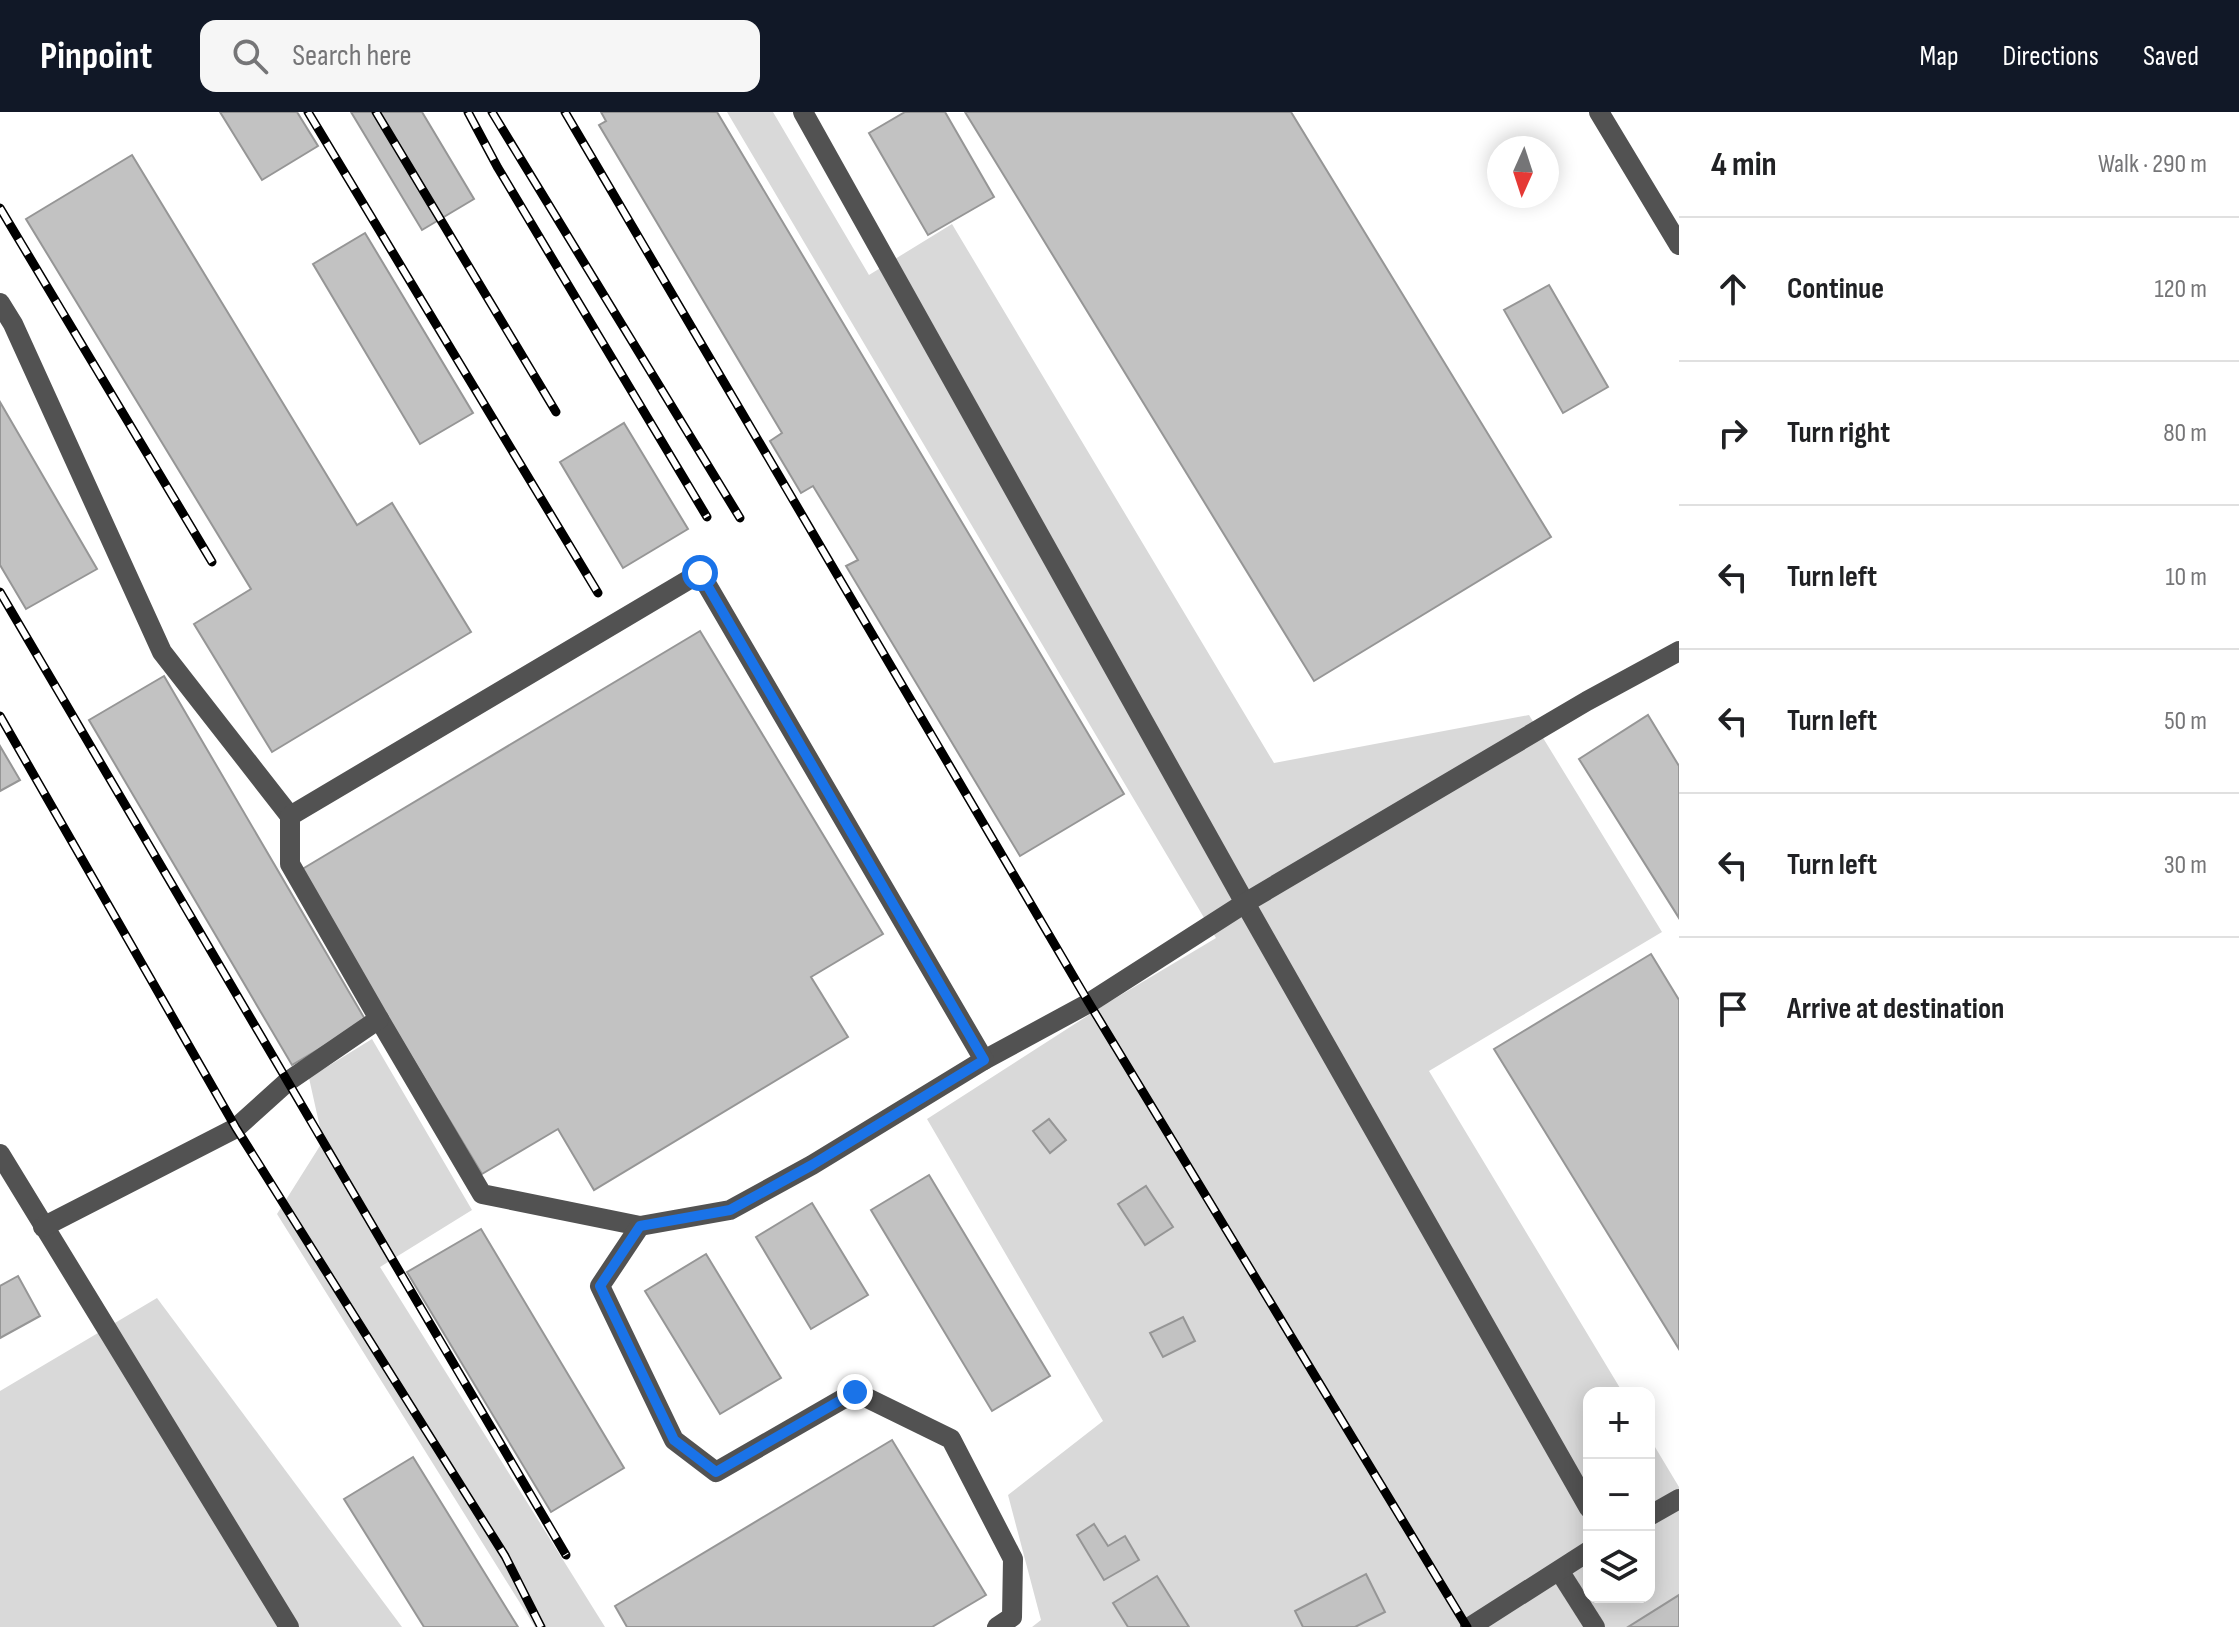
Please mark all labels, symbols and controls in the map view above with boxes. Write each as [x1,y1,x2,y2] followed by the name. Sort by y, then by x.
[200,20,760,92] search box
[40,34,152,79] text: Pinpoint
[228,34,272,78] icon: search
[292,38,411,74] text: Search here
[1920,40,1959,73] text: Map
[2003,40,2099,73] text: Directions
[2143,40,2199,73] text: Saved
[1487,136,1559,208] north arrow
[1711,144,1777,185] text: 4 min
[2098,149,2207,180] text: Walk · 290 m
[1711,267,1755,311] icon: ahead
[1787,271,1884,307] text: Continue
[2154,274,2207,305] text: 120 m
[1711,411,1755,455] icon: right
[1787,415,1890,451] text: Turn right
[2163,418,2207,449] text: 80 m
[682,555,718,591] route start
[1711,555,1755,599] icon: left
[1787,559,1877,595] text: Turn left
[2165,562,2207,593] text: 10 m
[1711,699,1755,743] icon: left
[1787,703,1877,739] text: Turn left
[2164,706,2207,737] text: 50 m
[1711,843,1755,887] icon: left
[1787,847,1877,883] text: Turn left
[2164,850,2207,881] text: 30 m
[1711,987,1755,1031] icon: arrive
[1787,991,2004,1027] text: Arrive at destination
[837,1374,873,1410] route end
[1583,1387,1655,1603] map controls
[1583,1387,1655,1459] button: +
[1583,1459,1655,1531] button: −
[1583,1531,1655,1603] button: layers

